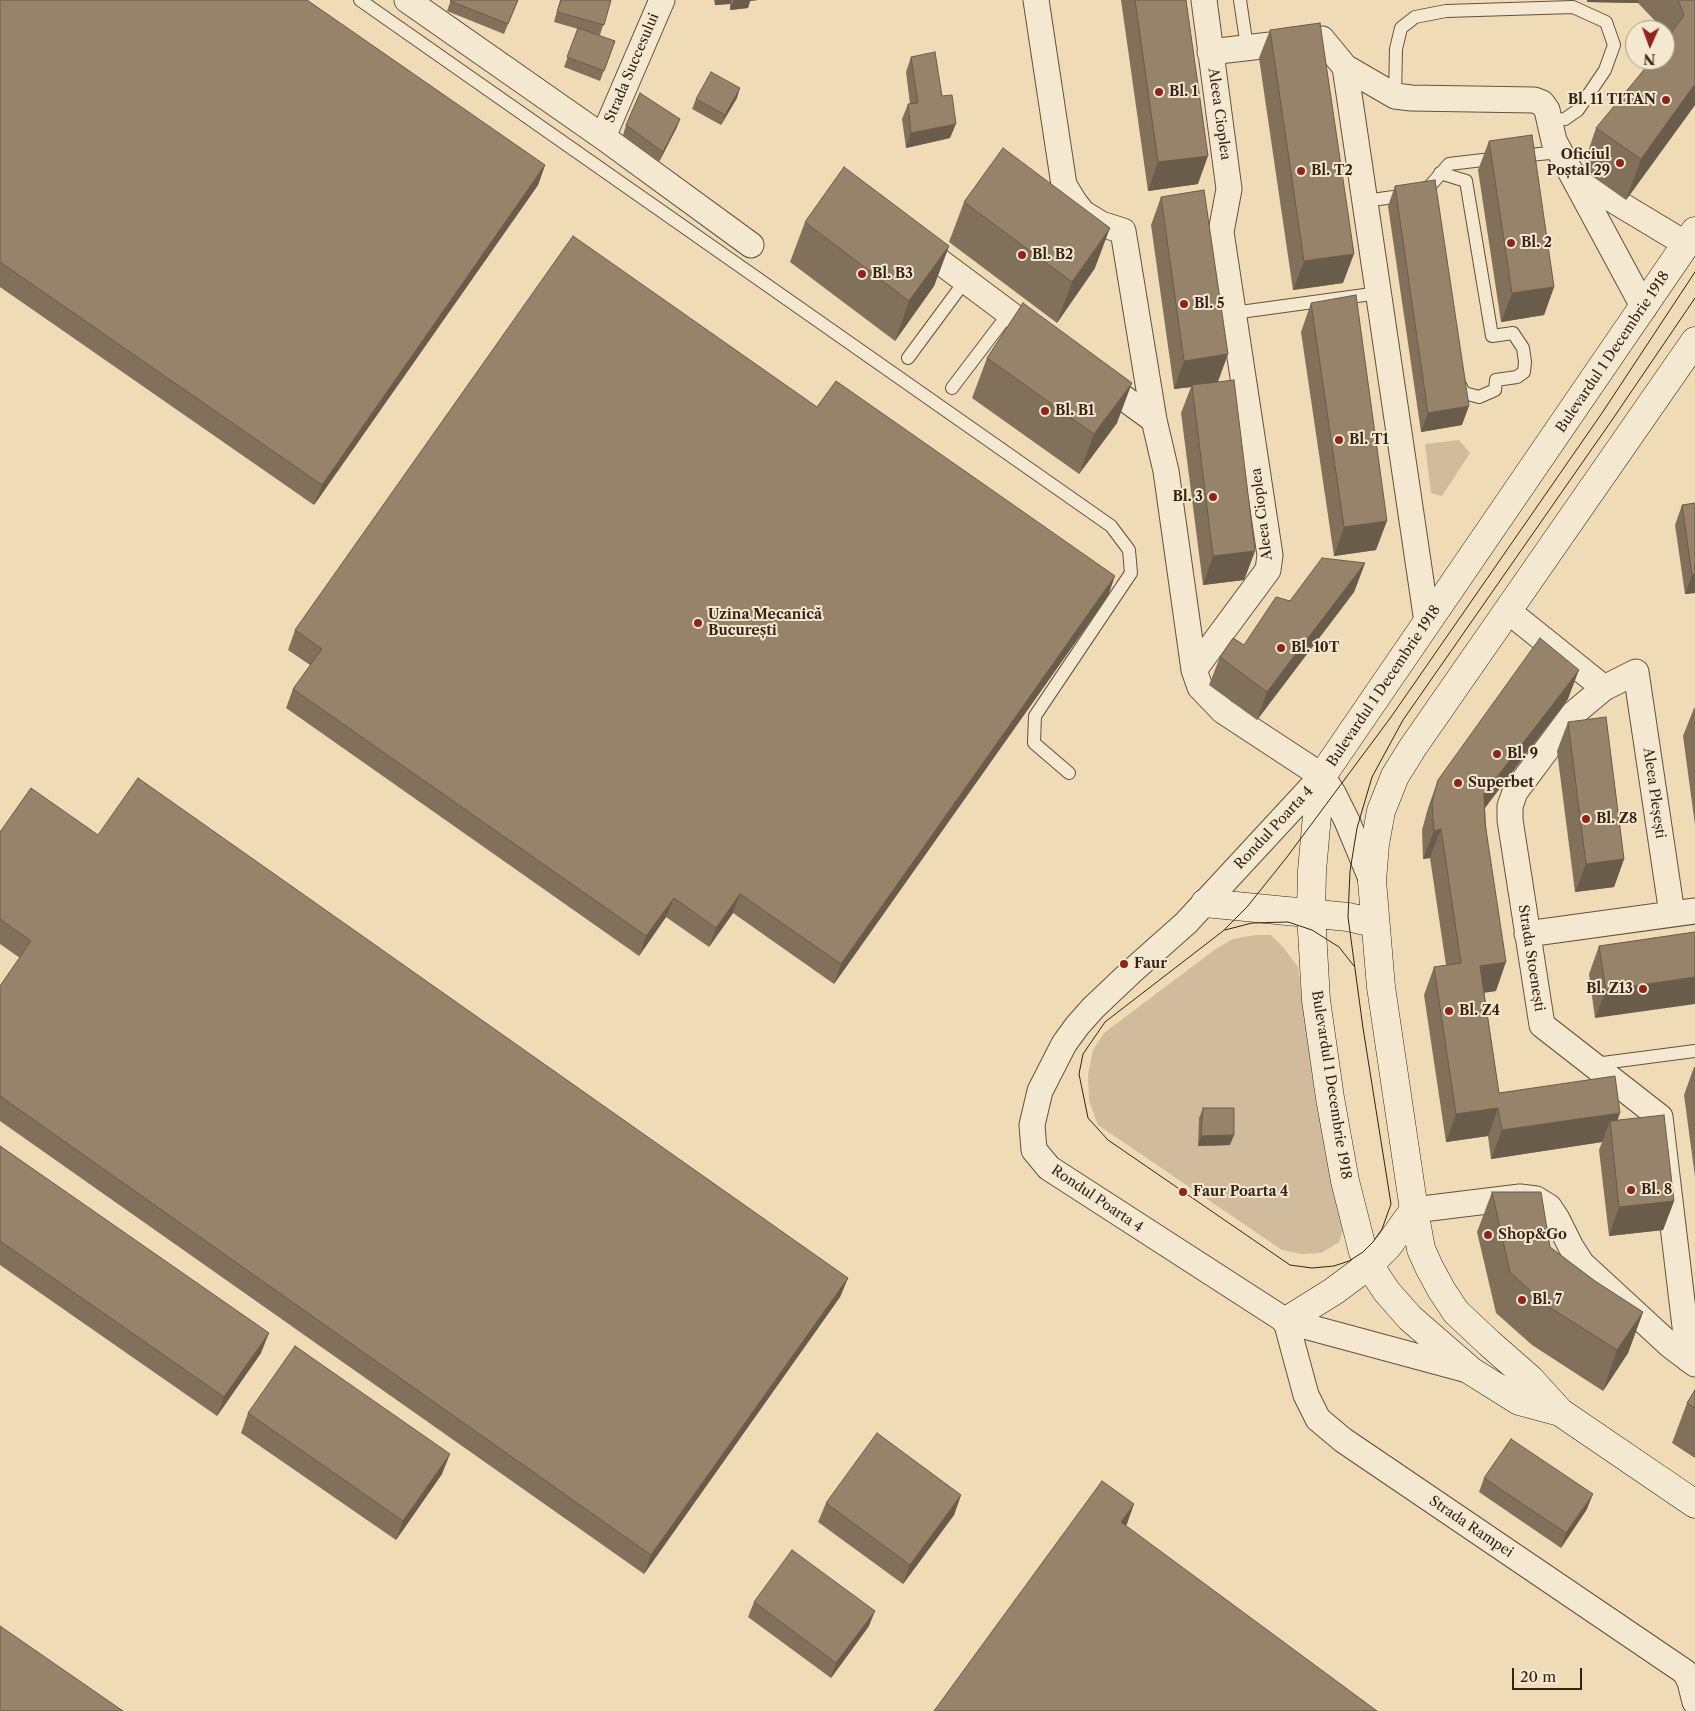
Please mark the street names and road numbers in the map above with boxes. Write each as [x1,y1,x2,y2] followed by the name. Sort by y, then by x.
[601,11,663,125] street label: Strada Succesului
[1204,67,1234,161] street label: Aleea Cioplea
[1553,268,1673,436] street label: Bulevardul 1 Decembrie 1918
[1248,467,1276,561] street label: Aleea Cioplea
[1324,602,1444,770] street label: Bulevardul 1 Decembrie 1918
[1639,746,1669,840] street label: Aleea Pleșești
[1231,783,1317,873] street label: Rondul Poarta 4
[1514,903,1548,1013] street label: Strada Stoenești
[1308,989,1354,1181] street label: Bulevardul 1 Decembrie 1918
[1048,1162,1146,1236] street label: Rondul Poarta 4
[1426,1493,1516,1561] street label: Strada Rampei

